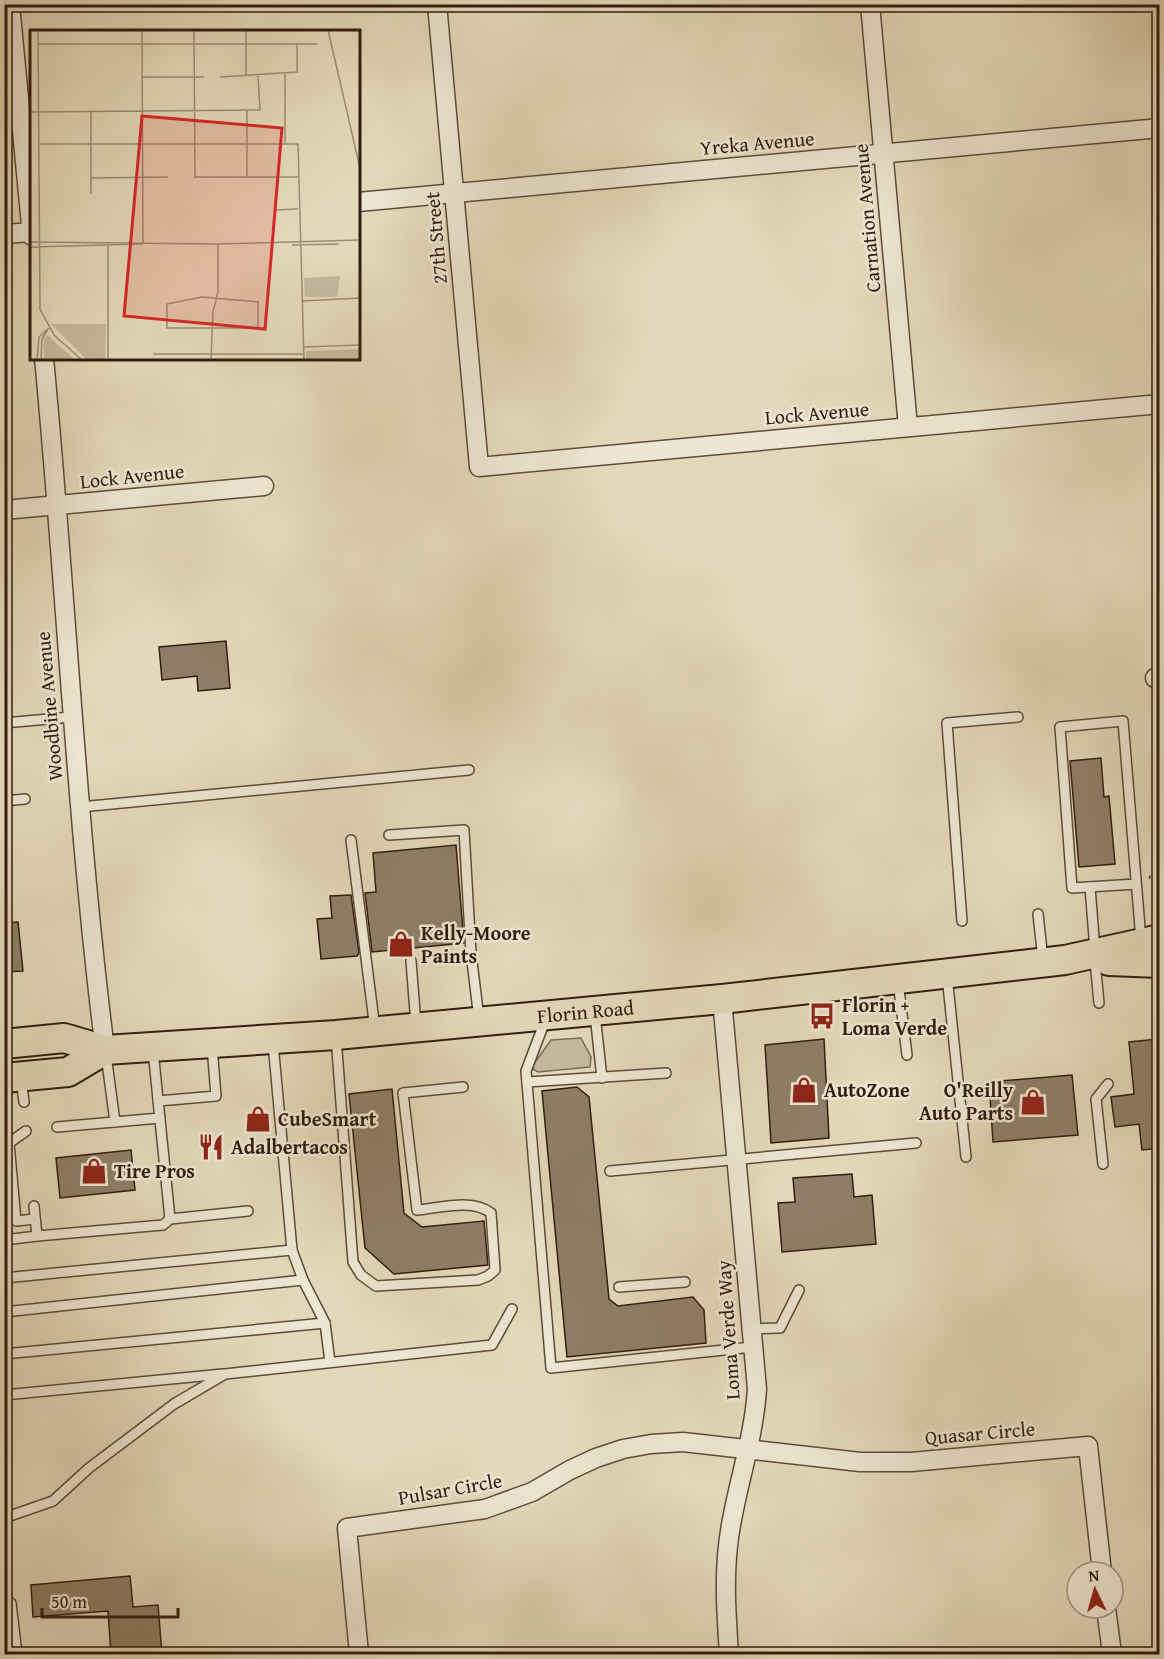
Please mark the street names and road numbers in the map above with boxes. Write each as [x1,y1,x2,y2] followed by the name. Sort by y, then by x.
[699,123,815,162] street label: Yreka Avenue
[846,142,887,294] street label: Carnation Avenue
[417,191,454,285] street label: 27th Street
[764,394,870,432] street label: Lock Avenue
[78,456,185,495] street label: Lock Avenue
[28,630,69,782] street label: Woodbine Avenue
[536,992,635,1030] street label: Florin Road
[708,1259,747,1401] street label: Loma Verde Way
[924,1413,1036,1452] street label: Quasar Circle
[396,1465,504,1512] street label: Pulsar Circle

